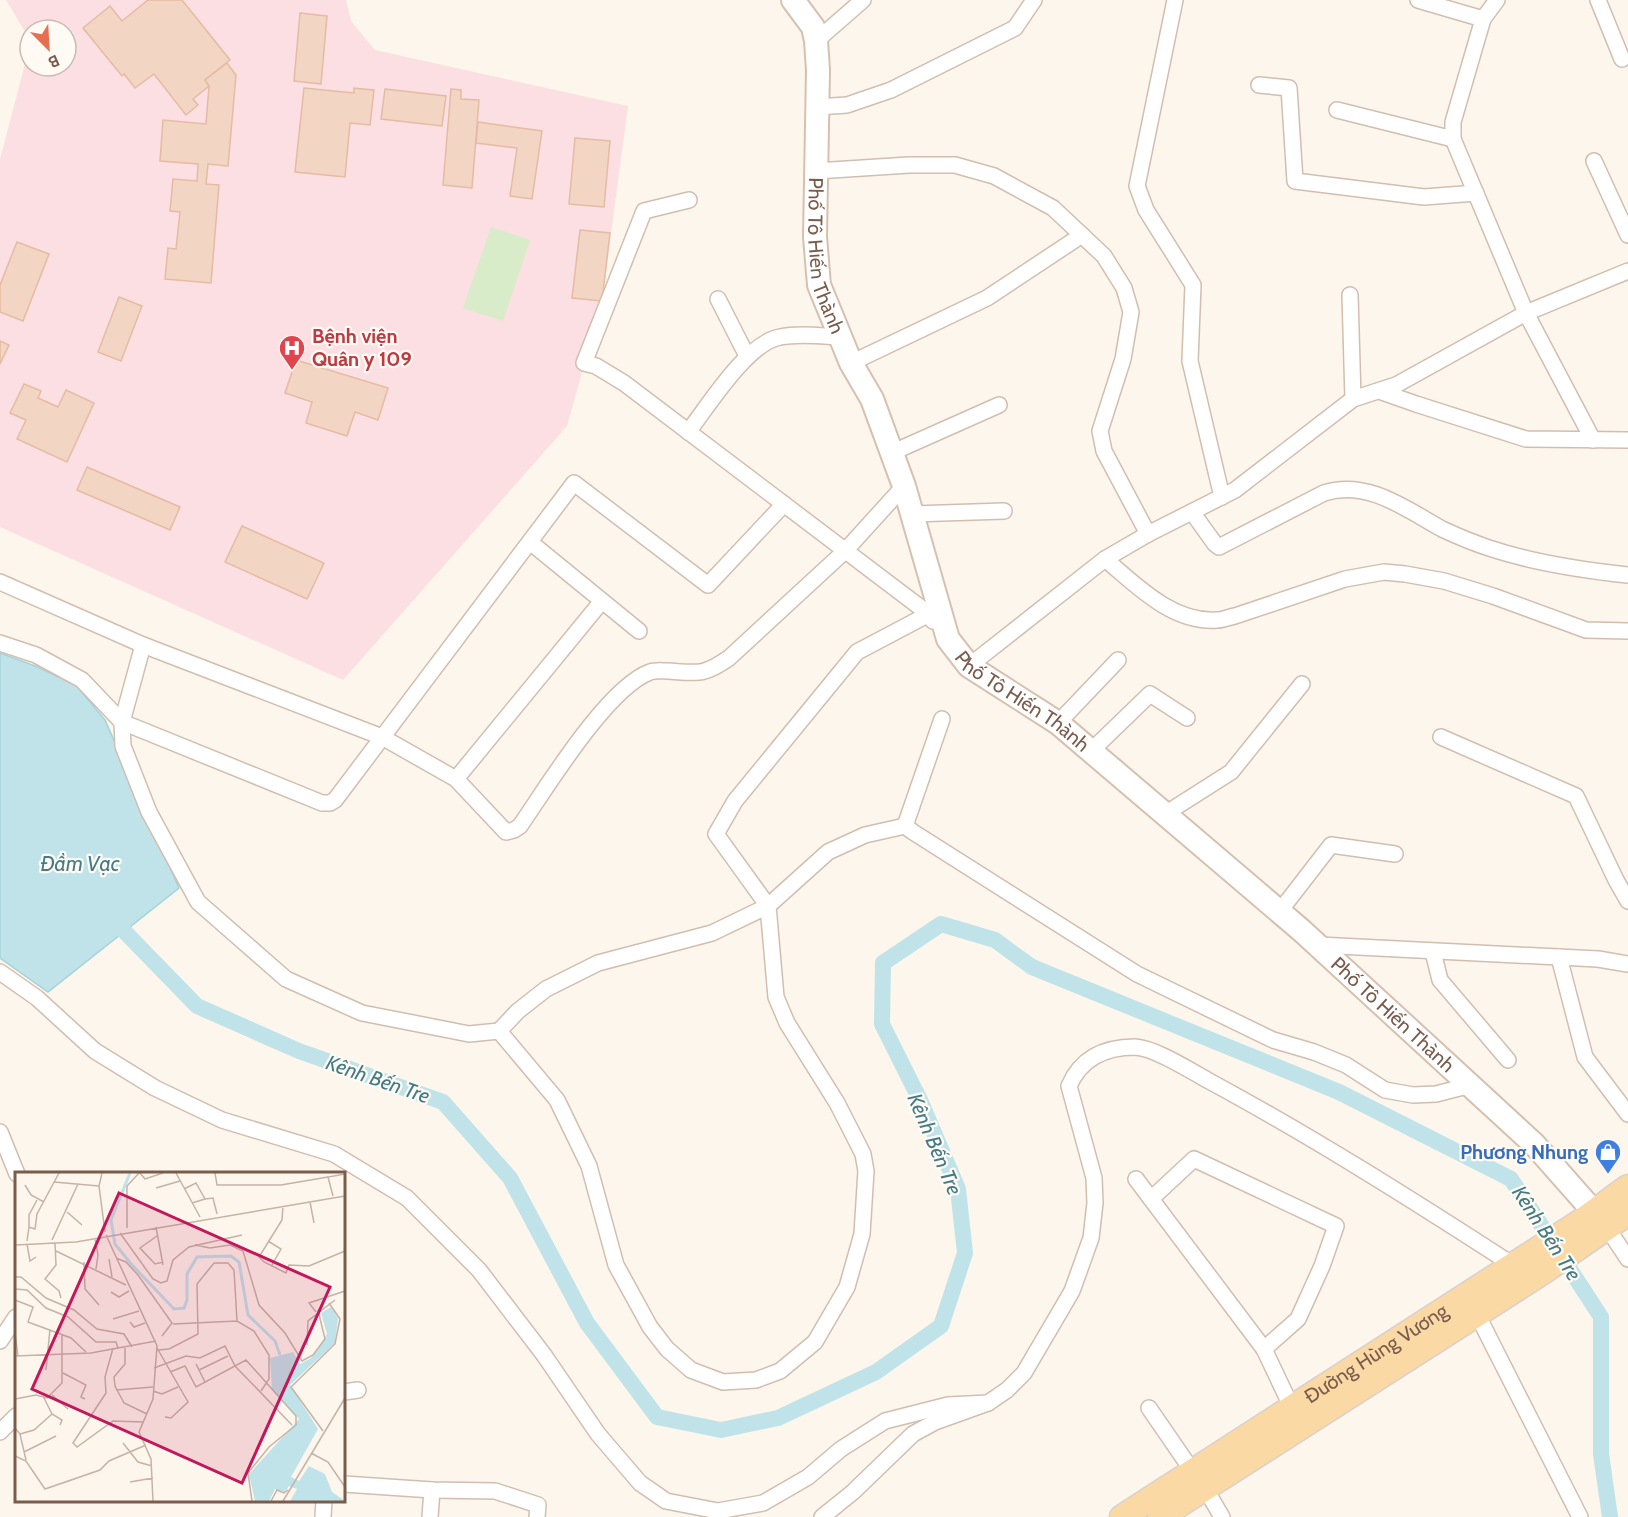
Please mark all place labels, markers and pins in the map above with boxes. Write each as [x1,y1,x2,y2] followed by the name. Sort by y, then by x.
[312,324,412,371] place label: Bệnh viện Quân y 109
[277,333,307,371] hospital icon: Bệnh viện Quân y 109
[1593,1137,1623,1175] shop icon: Phương Nhung
[1460,1140,1588,1164] place label: Phương Nhung

